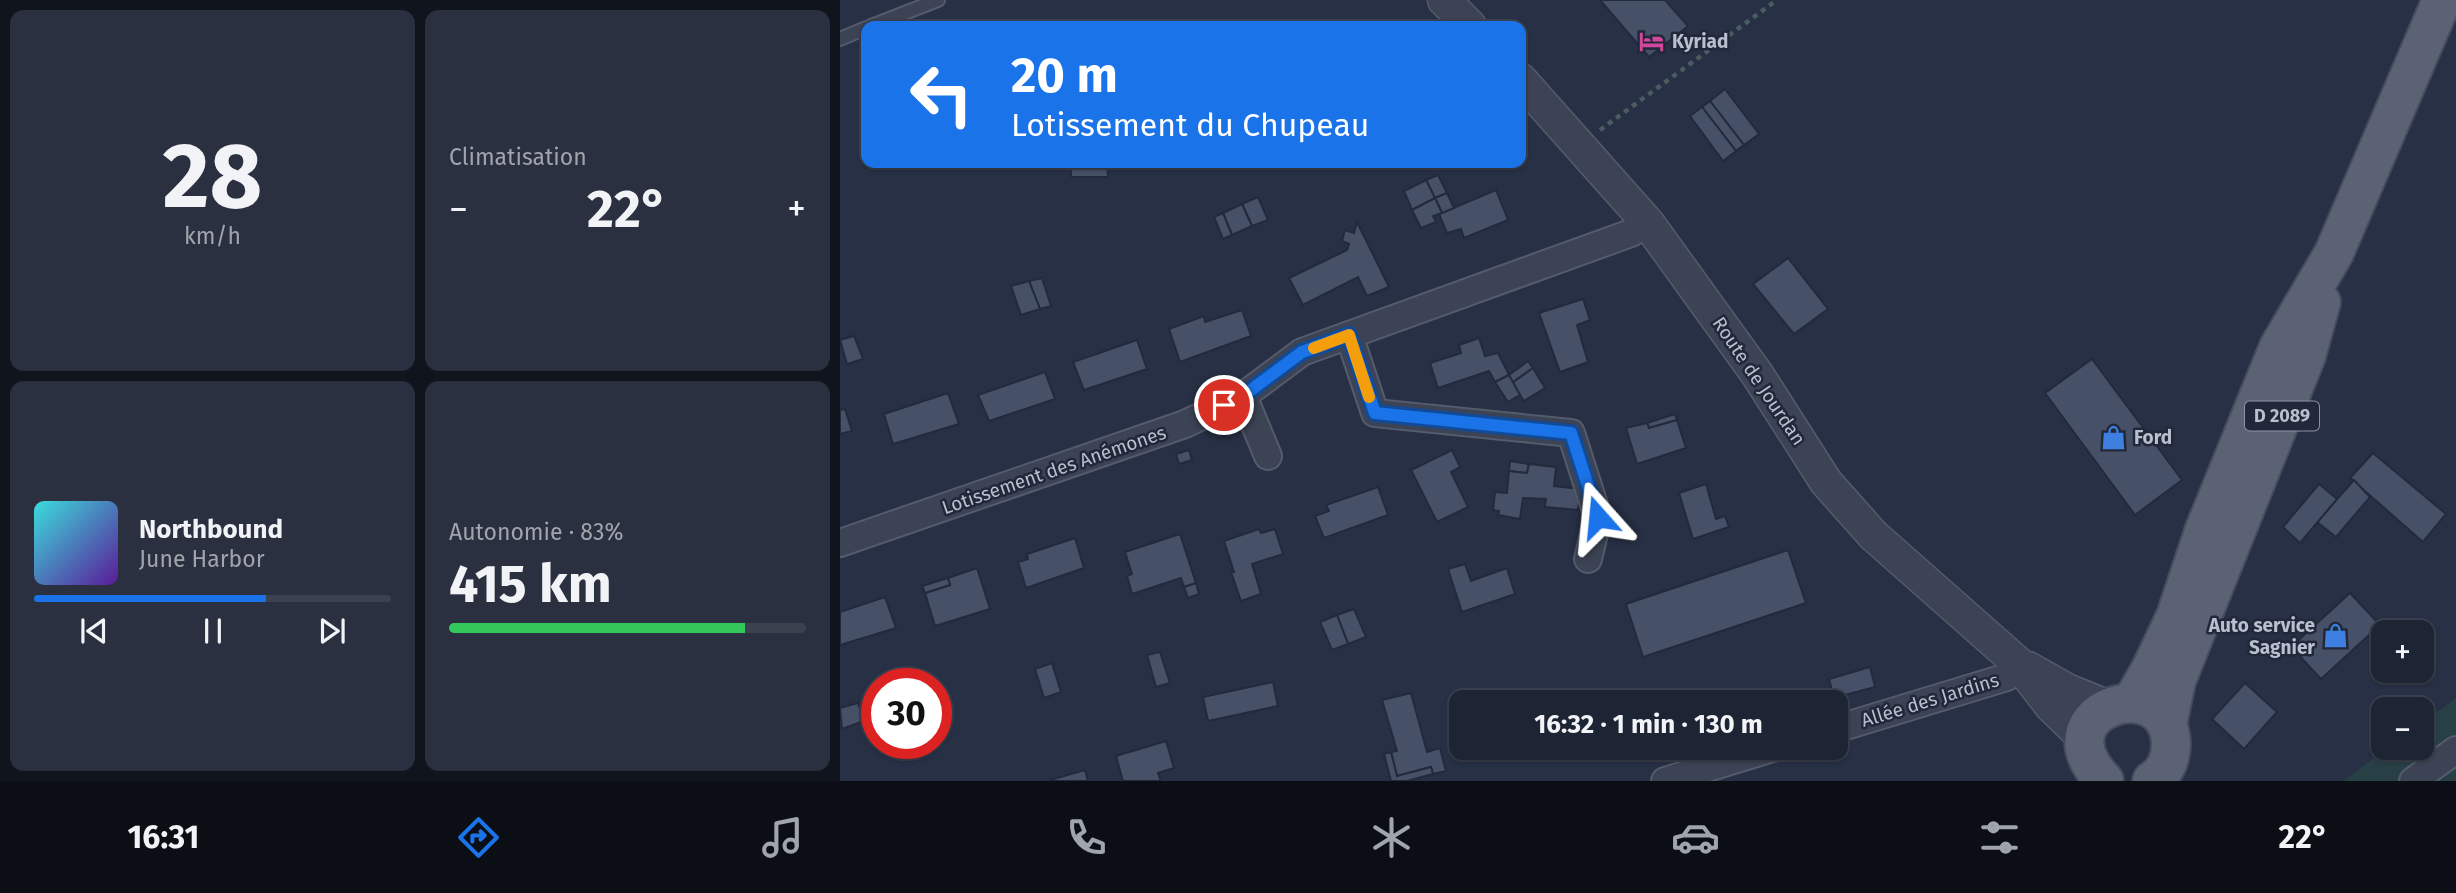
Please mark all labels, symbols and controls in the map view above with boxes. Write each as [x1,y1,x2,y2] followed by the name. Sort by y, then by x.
[1638,27,1666,55] hotel icon: Kyriad
[1672,30,1728,53] place label: Kyriad
[1011,46,1118,105] text: 20 m
[896,49,987,140] icon: left
[1011,106,1369,144] text: Lotissement du Chupeau
[163,122,262,231] text: 28
[449,143,587,171] text: Climatisation
[587,178,668,241] text: 22°
[449,186,468,232] text: −
[787,186,806,232] text: +
[184,222,241,250] text: km/h
[1708,313,1810,449] street label: Route de Jourdan
[1194,375,1254,435] pin
[1205,386,1243,424] icon: arrive
[2245,402,2319,430] road number: D 2089
[939,421,1169,519] street label: Lotissement des Anémones
[2100,423,2128,451] shop icon: Ford
[2134,426,2172,449] place label: Ford
[1561,480,1635,554] position arrow
[139,514,283,545] text: Northbound
[449,518,623,546] text: Autonomie · 83%
[139,545,265,573] text: June Harbor
[449,553,612,616] text: 415 km
[75,612,113,650] icon: previous
[194,612,232,650] icon: pause
[313,612,351,650] icon: next
[2208,614,2315,659] place label: Auto service Sagnier
[2371,620,2434,760] map controls
[2371,620,2434,683] button: +
[2321,622,2349,650] shop icon: Auto service Sagnier
[861,668,952,759] speed limit sign: 30
[1858,668,2002,732] street label: Allée des Jardins
[2371,697,2434,760] button: −
[1534,709,1763,740] text: 16:32 · 1 min · 130 m
[454,813,503,862] icon: directions
[758,813,807,862] icon: music
[1062,813,1111,862] icon: phone
[1367,813,1416,862] icon: climate
[1671,813,1720,862] icon: car
[1975,813,2024,862] icon: filters
[128,818,199,856] text: 16:31
[2279,818,2328,856] text: 22°

